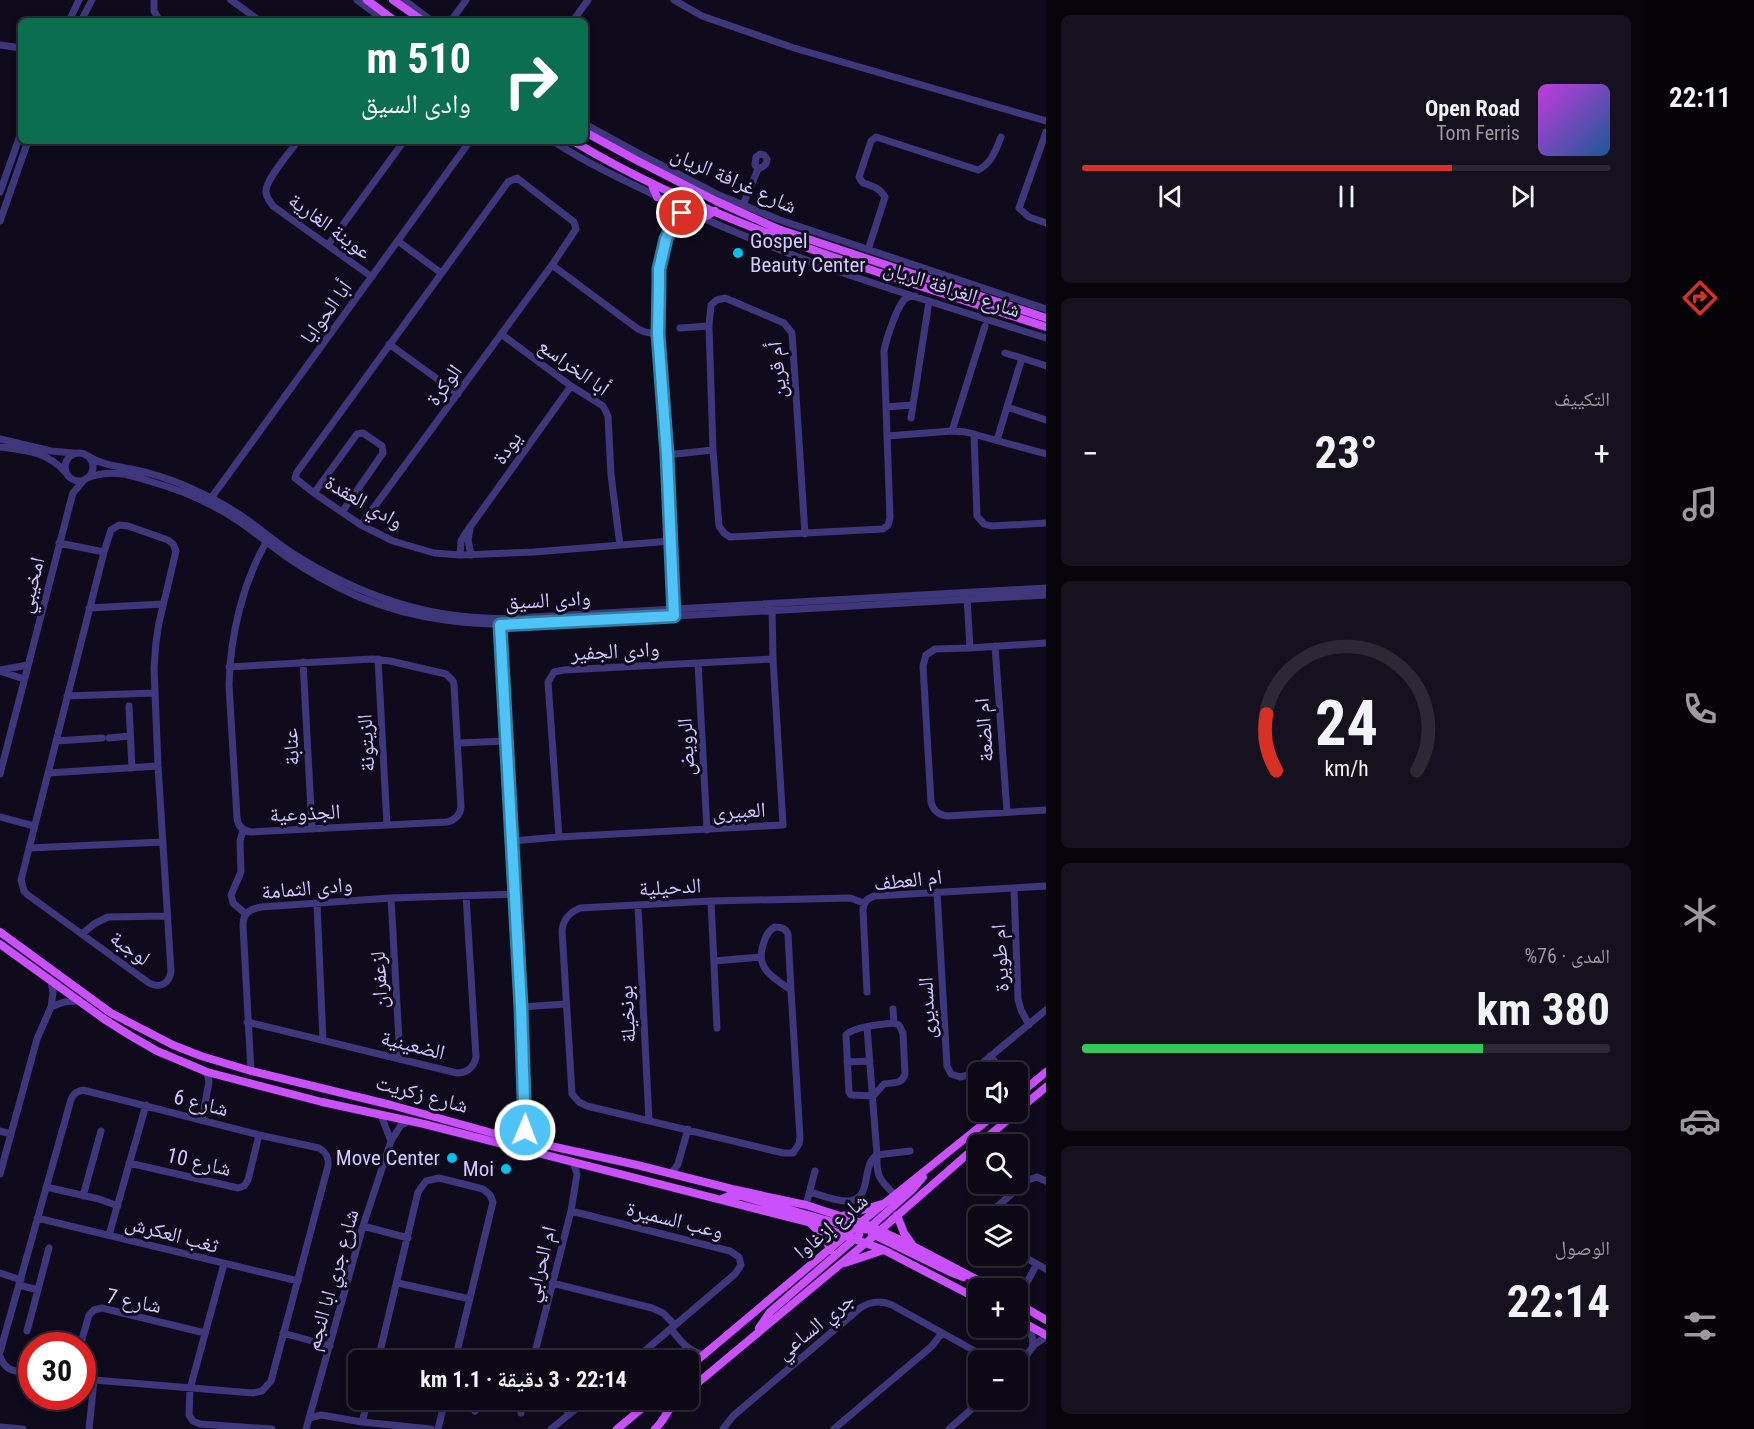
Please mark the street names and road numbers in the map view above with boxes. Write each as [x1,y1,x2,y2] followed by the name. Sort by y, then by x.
[667,142,800,219] street label: شارع غرافة الريان
[284,188,376,264] street label: عوينة الغارية
[880,256,1023,323] street label: شارع الغرافة الريان
[295,276,357,348] street label: أبا الحوايا
[533,333,614,402] street label: أبا الخراسع
[762,340,793,399] street label: أم قرين
[421,360,467,410] street label: الوكرة
[487,427,527,469] street label: يودة
[319,470,407,538] street label: وادي العقدة
[12,555,54,616] street label: امخيبي
[505,586,591,615] street label: وادى السيق
[569,637,660,665] street label: وادى الجفير
[970,697,1000,763] street label: ام الضعة
[353,714,379,772] street label: الزيتونة
[672,717,701,777] street label: الرويض
[278,727,304,766] street label: عنابة
[712,798,766,824] street label: العبيرى
[269,799,341,827] street label: الجذوعية
[873,864,944,898] street label: ام العطف
[260,872,354,904] street label: وادى الثمامة
[638,873,702,901] street label: الدحيلية
[986,923,1016,993] street label: ام طويرة
[105,926,155,970] street label: لوجبة
[366,951,392,1009] street label: لزعفران
[913,976,941,1040] street label: السديرى
[614,985,640,1043] street label: بونخيلة
[378,1025,448,1065] street label: الضعينية
[373,1070,471,1119] street label: شارع زكريت
[171,1085,231,1122] street label: شارع 6
[164,1143,234,1182] street label: شارع 10
[789,1188,874,1265] street label: شارع إزغاوا
[624,1196,726,1244] street label: وعب السميرة
[300,1207,368,1355] street label: شارع جري ابا النجم
[123,1210,221,1259] street label: ثغب العكرش
[519,1224,565,1305] street label: ام الحرابي
[104,1284,163,1319] street label: شارع 7
[771,1287,862,1368] street label: جري الساعي

